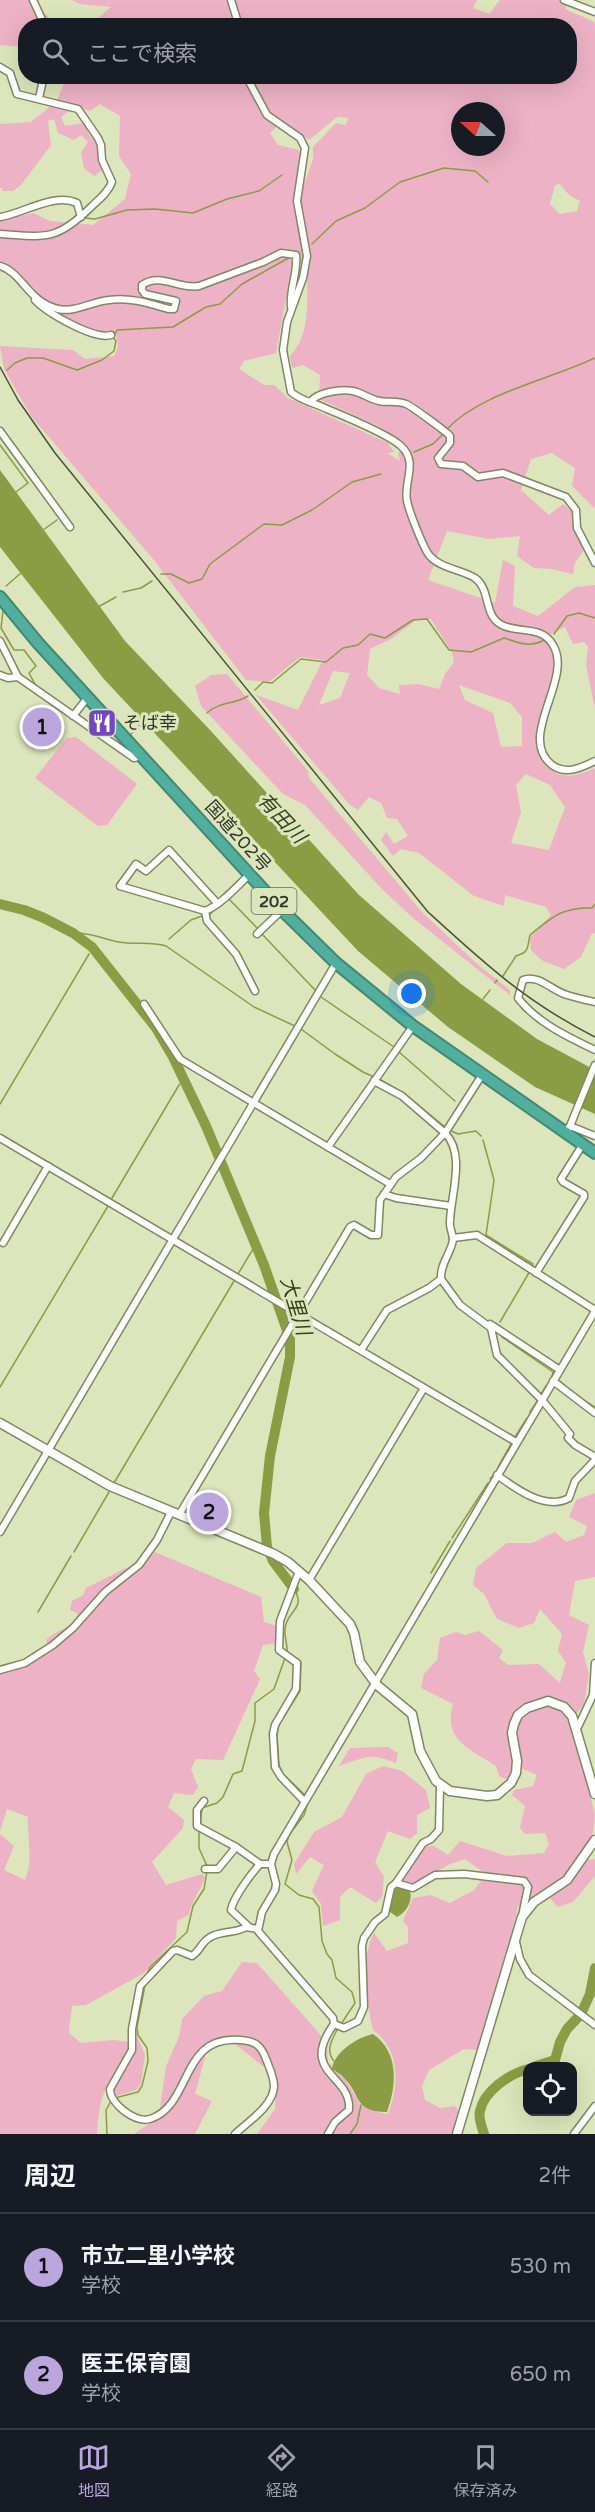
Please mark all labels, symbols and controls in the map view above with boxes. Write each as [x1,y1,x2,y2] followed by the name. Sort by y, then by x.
[18,18,577,84] search box
[39,35,72,68] icon: search
[87,41,197,67] text: ここで検索
[451,102,505,156] north arrow
[22,704,62,750] pin: 1
[86,707,118,739] restaurant icon: そば幸
[123,712,177,734] place label: そば幸
[252,789,312,850] water label: 有田川
[200,796,276,876] street label: 国道202号
[252,888,296,914] road number: 202
[397,979,426,1008] your location
[275,1274,316,1340] water label: 大里川
[190,1490,228,1534] pin: 2
[523,2062,577,2116] map controls
[523,2062,577,2116] button: locate
[24,2161,76,2192] text: 周辺
[538,2164,571,2188] text: 2件
[81,2243,235,2269] text: 市立二里小学校
[37,2255,50,2279] text: 1
[510,2255,571,2279] text: 530 m
[81,2274,121,2298] text: 学校
[81,2351,191,2377] text: 医王保育園
[37,2363,50,2387] text: 2
[510,2363,571,2387] text: 650 m
[81,2382,121,2406] text: 学校
[77,2441,110,2501] tab: 地図
[265,2441,298,2501] tab: 経路
[453,2441,517,2501] tab: 保存済み

